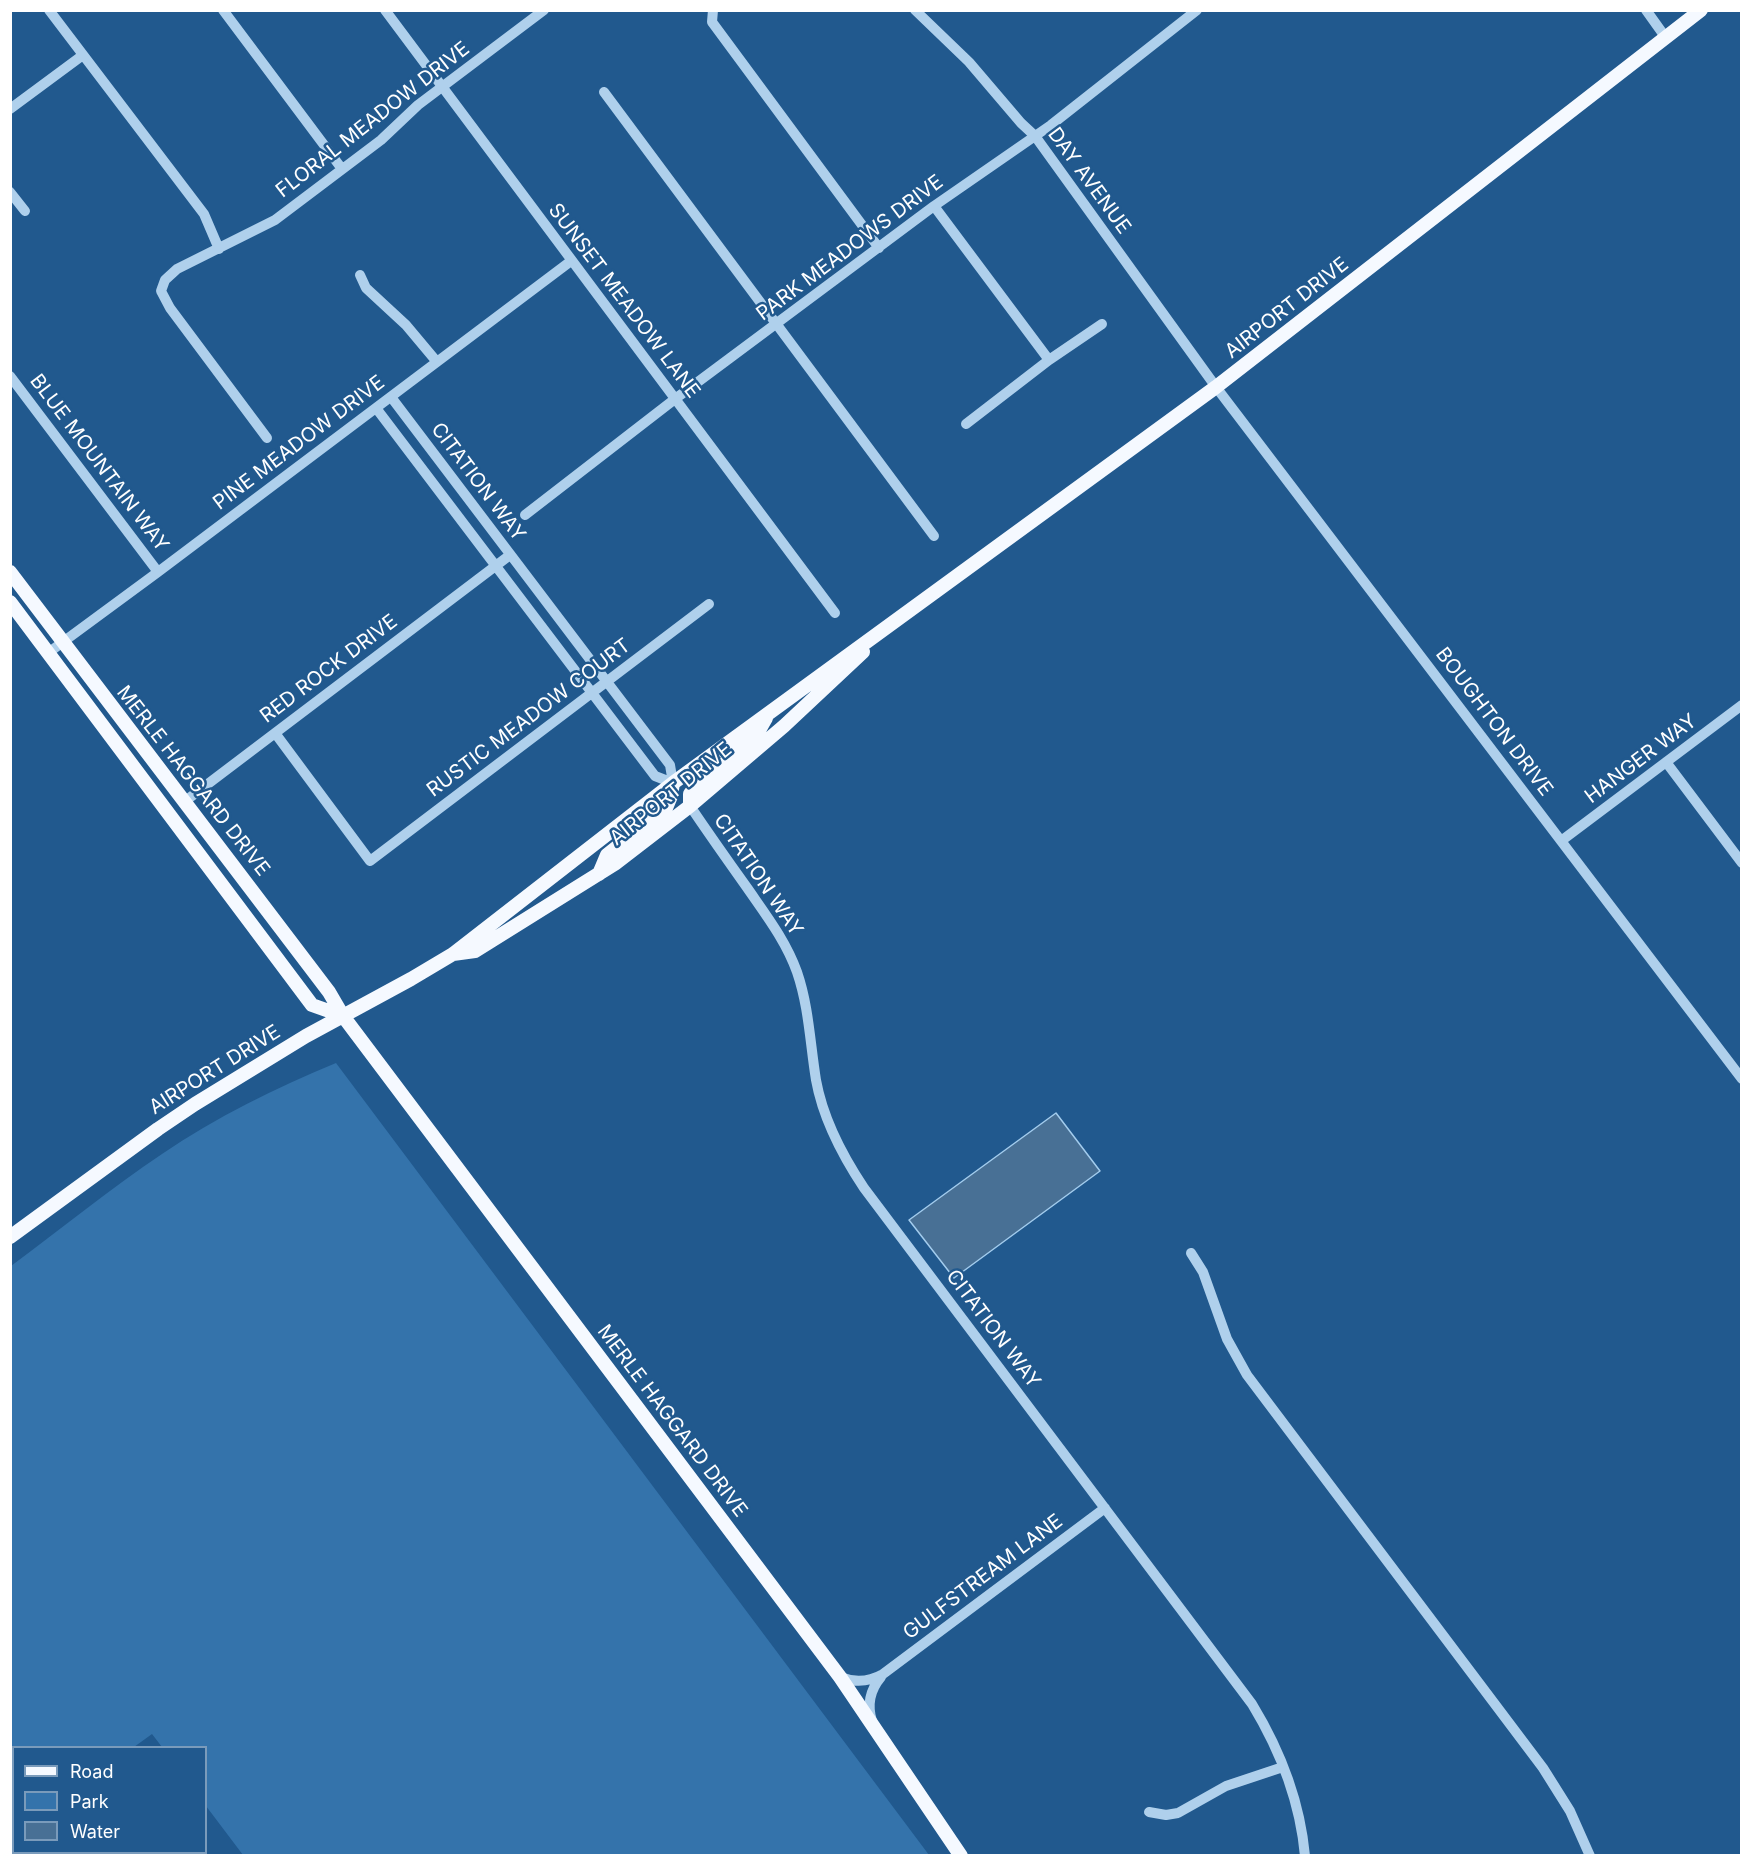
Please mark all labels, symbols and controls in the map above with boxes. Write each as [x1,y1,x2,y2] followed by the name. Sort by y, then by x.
[271,37,475,203] street label: FLORAL MEADOW DRIVE
[1042,123,1136,239] street label: DAY AVENUE
[752,170,948,326] street label: PARK MEADOWS DRIVE
[543,199,705,403] street label: SUNSET MEADOW LANE
[1221,252,1353,364] street label: AIRPORT DRIVE
[24,370,174,556] street label: BLUE MOUNTAIN WAY
[209,371,389,515] street label: PINE MEADOW DRIVE
[426,418,530,546] street label: CITATION WAY
[256,610,402,728] street label: RED ROCK DRIVE
[423,634,635,802] street label: RUSTIC MEADOW COURT
[1430,643,1558,801] street label: BOUGHTON DRIVE
[111,681,275,881] street label: MERLE HAGGARD DRIVE
[1580,709,1702,809] street label: HANGER WAY
[605,737,737,851] street label: AIRPORT DRIVE
[708,809,808,941] street label: CITATION WAY
[145,1020,285,1120] street label: AIRPORT DRIVE
[941,1265,1045,1393] street label: CITATION WAY
[592,1320,752,1522] street label: MERLE HAGGARD DRIVE
[899,1509,1067,1645] street label: GULFSTREAM LANE
[12,1746,207,1854] legend
[70,1761,113,1782] text: Road
[70,1791,109,1812] text: Park
[70,1821,120,1842] text: Water

